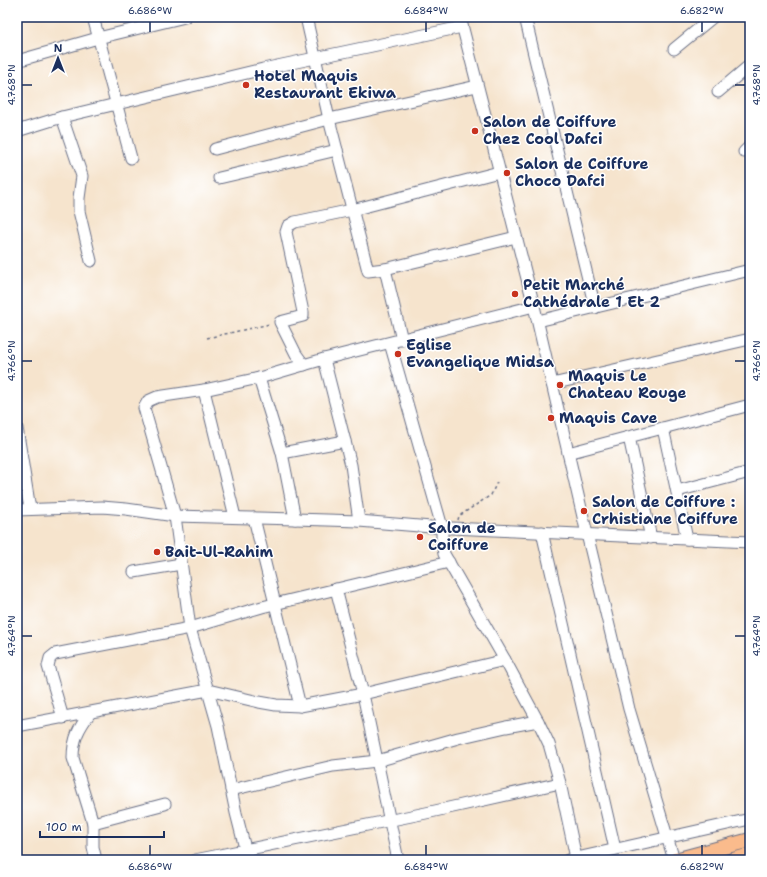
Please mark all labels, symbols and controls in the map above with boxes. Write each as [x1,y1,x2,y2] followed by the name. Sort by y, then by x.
[128,4,172,17] text: 6.686°W
[404,4,448,17] text: 6.684°W
[680,4,724,17] text: 6.682°W
[38,38,78,78] north arrow
[54,41,63,56] text: N
[5,64,18,106] text: 4.768°N
[750,64,763,106] text: 4.768°N
[254,66,397,103] place label: Hotel Maquis Restaurant Ekiwa
[241,80,251,90] marker: Hotel Maquis Restaurant Ekiwa
[483,112,617,149] place label: Salon de Coiffure Chez Cool Dafci
[470,126,480,136] marker: Salon de Coiffure Chez Cool Dafci
[515,154,649,191] place label: Salon de Coiffure Choco Dafci
[502,168,512,178] marker: Salon de Coiffure Choco Dafci
[523,275,661,312] place label: Petit Marché Cathédrale 1 Et 2
[510,289,520,299] marker: Petit Marché Cathédrale 1 Et 2
[406,335,555,372] place label: Eglise Evangelique Midsa
[5,340,18,382] text: 4.766°N
[750,340,763,382] text: 4.766°N
[393,349,403,359] marker: Eglise Evangelique Midsa
[568,366,687,403] place label: Maquis Le Chateau Rouge
[555,380,565,390] marker: Maquis Le Chateau Rouge
[559,408,658,428] place label: Maquis Cave
[546,413,556,423] marker: Maquis Cave
[592,492,738,529] place label: Salon de Coiffure : Crhistiane Coiffure
[579,506,589,516] marker: Salon de Coiffure : Crhistiane Coiffure
[428,518,496,555] place label: Salon de Coiffure
[415,532,425,542] marker: Salon de Coiffure
[165,542,273,562] place label: Bait-Ul-Rahim
[152,547,162,557] marker: Bait-Ul-Rahim
[5,615,18,657] text: 4.764°N
[750,615,763,657] text: 4.764°N
[40,813,164,839] scale bar
[46,819,82,835] text: 100 m
[128,860,172,873] text: 6.686°W
[404,860,448,873] text: 6.684°W
[680,860,724,873] text: 6.682°W

